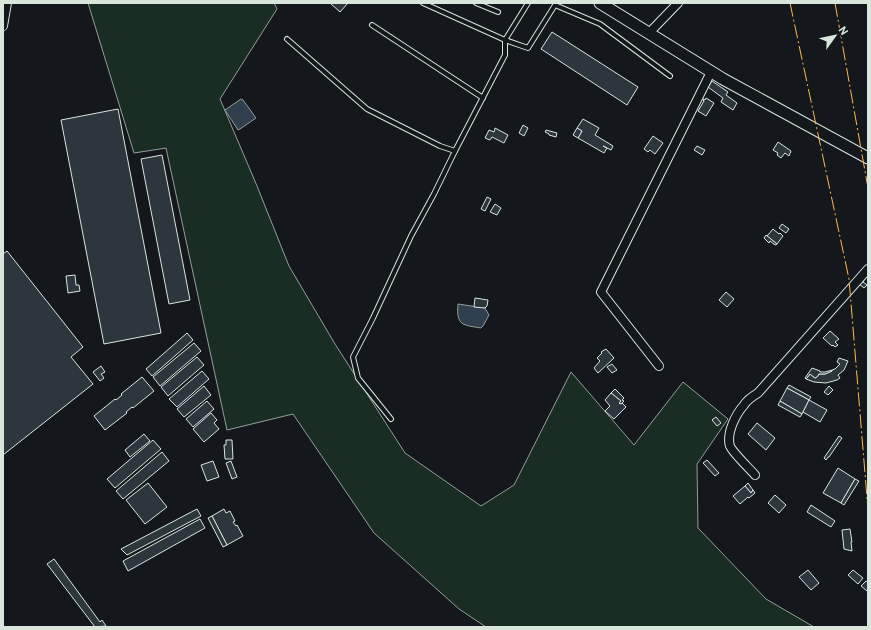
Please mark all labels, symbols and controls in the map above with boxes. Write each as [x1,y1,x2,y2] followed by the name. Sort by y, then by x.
[815,16,855,56] north arrow
[835,24,851,38] text: N

